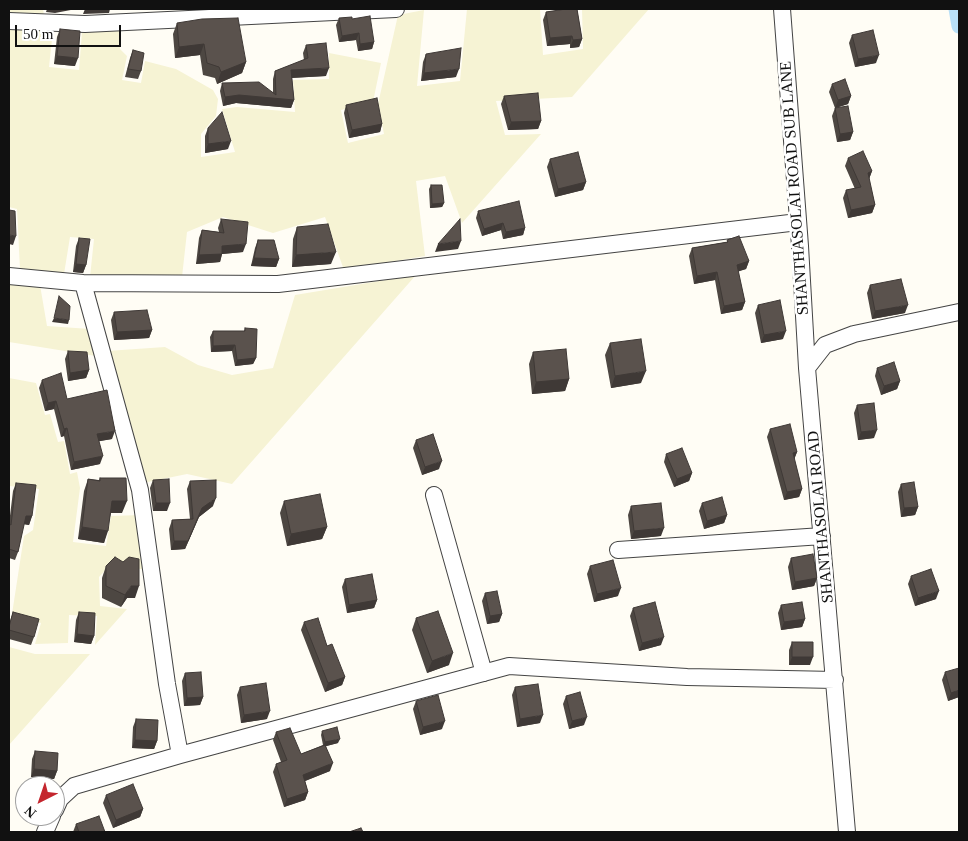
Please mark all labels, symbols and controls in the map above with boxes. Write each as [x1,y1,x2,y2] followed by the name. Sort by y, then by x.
[18,15,124,47] scale bar
[23,26,53,42] text: 50 m
[777,60,813,316] street label: SHANTHASOLAI ROAD SUB LANE
[804,430,838,604] street label: SHANTHASOLAI ROAD
[15,776,65,826] north arrow
[22,803,39,821] text: N

